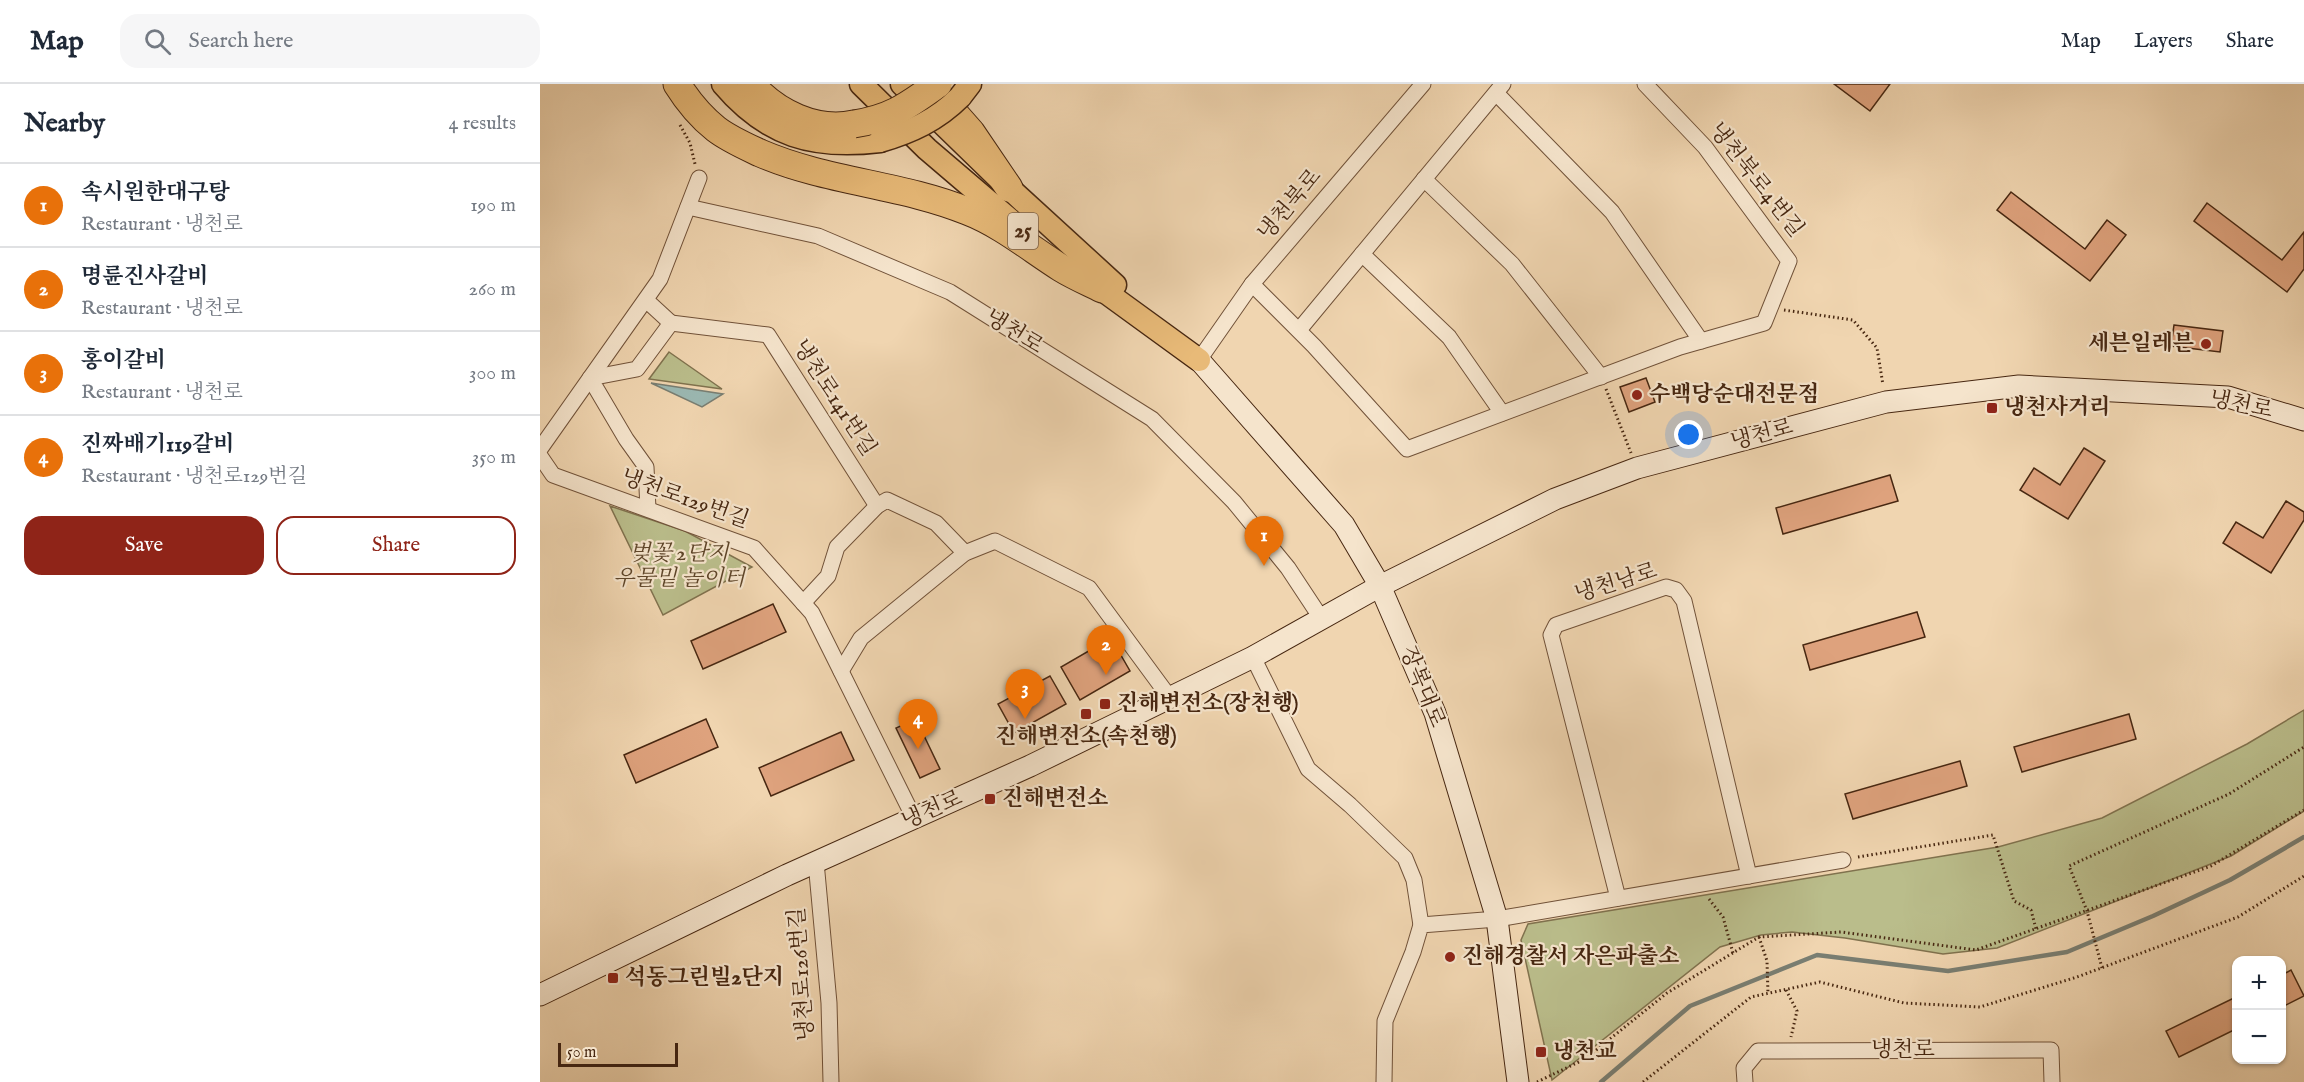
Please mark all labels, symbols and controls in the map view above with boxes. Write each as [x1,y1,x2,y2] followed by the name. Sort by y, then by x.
[120,14,540,68] search box
[30,24,84,59] text: Map
[141,25,174,58] icon: search
[189,27,293,55] text: Search here
[2061,28,2101,55] text: Map
[2134,28,2193,55] text: Layers
[2226,28,2274,55] text: Share
[24,107,105,140] text: Nearby
[449,111,516,136] text: 4 results
[1702,117,1810,243] street label: 냉천북로4번길
[1252,163,1328,247] street label: 냉천북로
[81,179,230,207] text: 속시원한대구탕
[40,193,47,218] text: 1
[470,193,516,218] text: 190 m
[81,212,243,237] text: Restaurant · 냉천로
[1008,213,1038,249] road number: 25
[81,263,209,291] text: 명륜진사갈비
[39,277,48,302] text: 2
[469,277,516,302] text: 260 m
[81,296,243,321] text: Restaurant · 냉천로
[980,303,1048,361] street label: 냉천로
[2088,330,2194,358] place label: 세븐일레븐
[786,334,882,462] street label: 냉천로141번길
[2199,337,2213,351] marker: 세븐일레븐
[81,347,166,375] text: 홍이갈비
[40,361,47,386] text: 3
[469,361,516,386] text: 300 m
[81,380,243,405] text: Restaurant · 냉천로
[1649,381,1819,409] place label: 수백당순대전문점
[2207,385,2275,425] street label: 냉천로
[1630,388,1644,402] marker: 수백당순대전문점
[2004,394,2110,422] place label: 냉천사거리
[1985,401,1999,415] marker: 냉천사거리
[1728,413,1796,457] street label: 냉천로
[1674,420,1703,449] your location
[81,431,235,459] text: 진짜배기119갈비
[39,445,48,470] text: 4
[472,445,516,470] text: 350 m
[617,463,753,535] street label: 냉천로129번길
[81,464,307,489] text: Restaurant · 냉천로129번길
[24,516,264,575] button: Save
[276,516,516,575] button: Share
[1244,516,1284,566] pin: 1
[613,540,747,593] park label: 벚꽃 2단지 우물밑 놀이터
[1571,557,1661,609] street label: 냉천남로
[1086,626,1126,675] pin: 2
[1393,642,1451,732] street label: 장복대로
[1006,670,1044,719] pin: 3
[1117,690,1298,718] place label: 진해변전소(장천행)
[1098,697,1112,711] marker: 진해변전소(장천행)
[898,700,938,749] pin: 4
[1079,707,1093,721] marker: 진해변전소(속천행)
[995,723,1177,751] place label: 진해변전소(속천행)
[897,784,967,836] street label: 냉천로
[1002,785,1108,813] place label: 진해변전소
[983,792,997,806] marker: 진해변전소
[783,906,821,1042] street label: 냉천로126번길
[1462,943,1679,971] place label: 진해경찰서 자은파출소
[1443,950,1457,964] marker: 진해경찰서 자은파출소
[2232,956,2286,1064] map controls
[2232,956,2286,1010] button: +
[625,964,784,992] place label: 석동그린빌2단지
[606,971,620,985] marker: 석동그린빌2단지
[2232,1010,2286,1064] button: −
[1871,1036,1935,1064] street label: 냉천로
[1553,1038,1617,1066] place label: 냉천교
[558,1040,678,1068] scale bar
[567,1043,596,1063] text: 50 m
[1534,1045,1548,1059] marker: 냉천교

